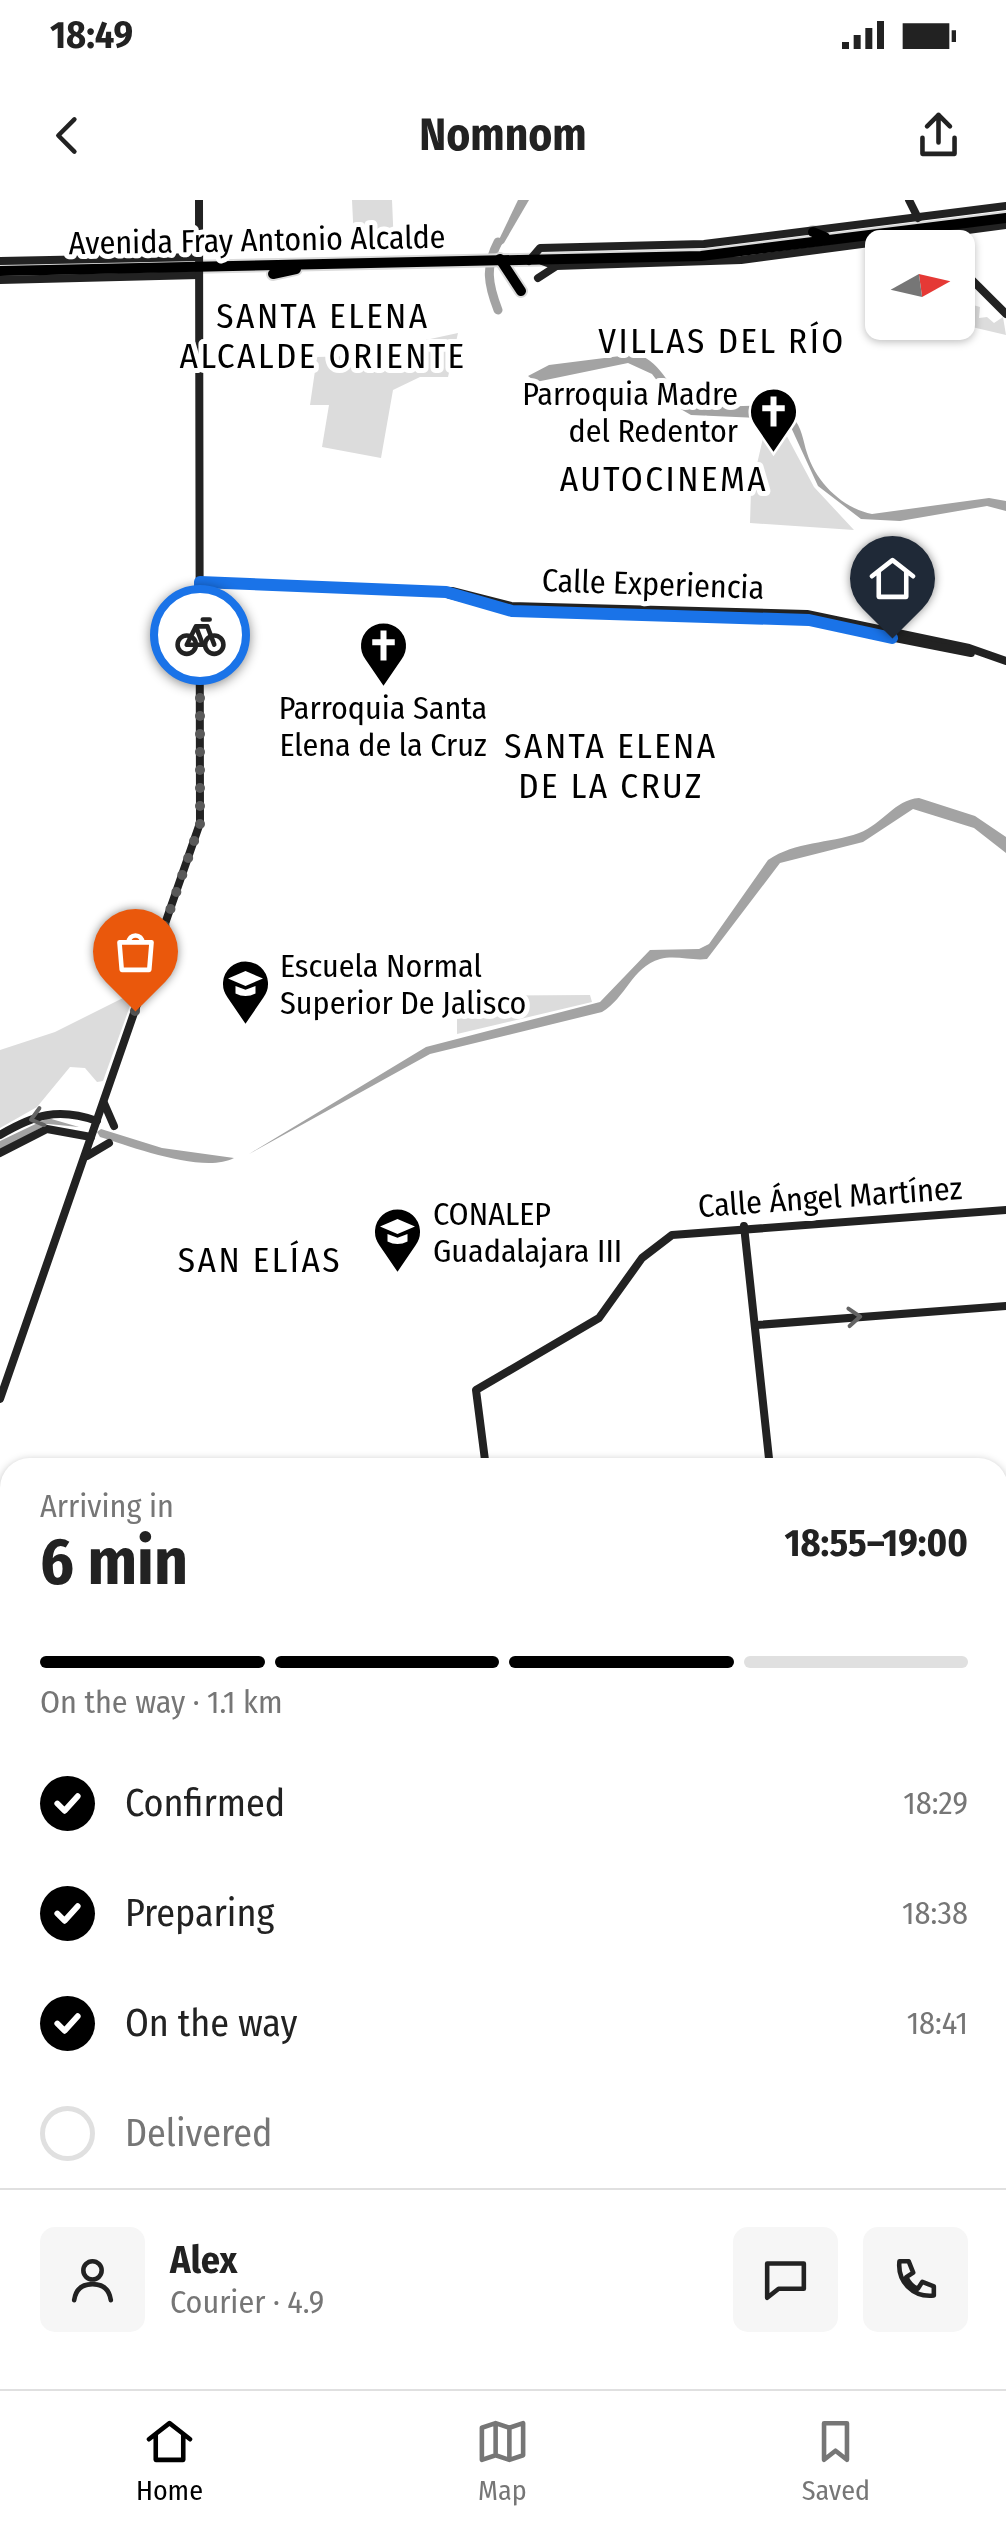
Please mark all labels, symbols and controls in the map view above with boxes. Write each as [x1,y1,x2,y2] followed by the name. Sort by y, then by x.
[50,12,133,58] text: 18:49
[40,108,95,163] icon: back
[419,108,587,162] text: Nomnom
[911,108,966,163] icon: share
[68,218,446,262] street label: Avenida Fray Antonio Alcalde
[865,230,975,340] north arrow
[865,230,975,340] map controls
[179,295,467,377] district label: SANTA ELENA ALCALDE ORIENTE
[598,320,846,362] district label: VILLAS DEL RÍO
[522,375,738,450] place label: Parroquia Madre del Redentor
[747,386,799,454] church icon: Parroquia Madre del Redentor
[560,458,768,500] district label: AUTOCINEMA
[850,536,935,639] pin
[865,551,920,606] icon: home
[541,561,765,607] street label: Calle Experiencia
[150,585,250,685] courier
[173,608,228,663] icon: bike
[357,620,409,688] church icon: Parroquia Santa Elena de la Cruz
[279,689,487,764] place label: Parroquia Santa Elena de la Cruz
[504,725,718,807] district label: SANTA ELENA DE LA CRUZ
[93,909,178,1012] pin
[108,924,163,979] icon: bag
[280,947,526,1022] place label: Escuela Normal Superior De Jalisco
[219,958,271,1026] school or university icon: Escuela Normal Superior De Jalisco
[30,1106,47,1127] one-way arrow
[697,1169,963,1225] street label: Calle Ángel Martínez
[433,1195,622,1270] place label: CONALEP Guadalajara III
[372,1206,424,1274] school or university icon: CONALEP Guadalajara III
[178,1239,342,1281] district label: SAN ELÍAS
[846,1307,862,1328] one-way arrow
[40,1487,174,1525] text: Arriving in
[784,1520,968,1566] text: 18:55–19:00
[40,1523,188,1601] text: 6 min
[40,1683,283,1721] text: On the way · 1.1 km
[40,1776,95,1831] icon: check
[125,1780,285,1826] text: Confirmed
[903,1784,968,1822] text: 18:29
[40,1886,95,1941] icon: check
[125,1890,274,1936] text: Preparing
[902,1894,968,1932] text: 18:38
[40,1996,95,2051] icon: check
[125,2000,297,2046] text: On the way
[907,2004,968,2042] text: 18:41
[125,2110,272,2156] text: Delivered
[40,2227,145,2332] button: person
[733,2227,838,2332] button: chat
[863,2227,968,2332] button: phone
[170,2237,237,2283] text: Alex
[170,2283,324,2321] text: Courier · 4.9
[136,2414,203,2507] tab: Home
[475,2414,530,2507] tab: Map
[802,2414,870,2507] tab: Saved

